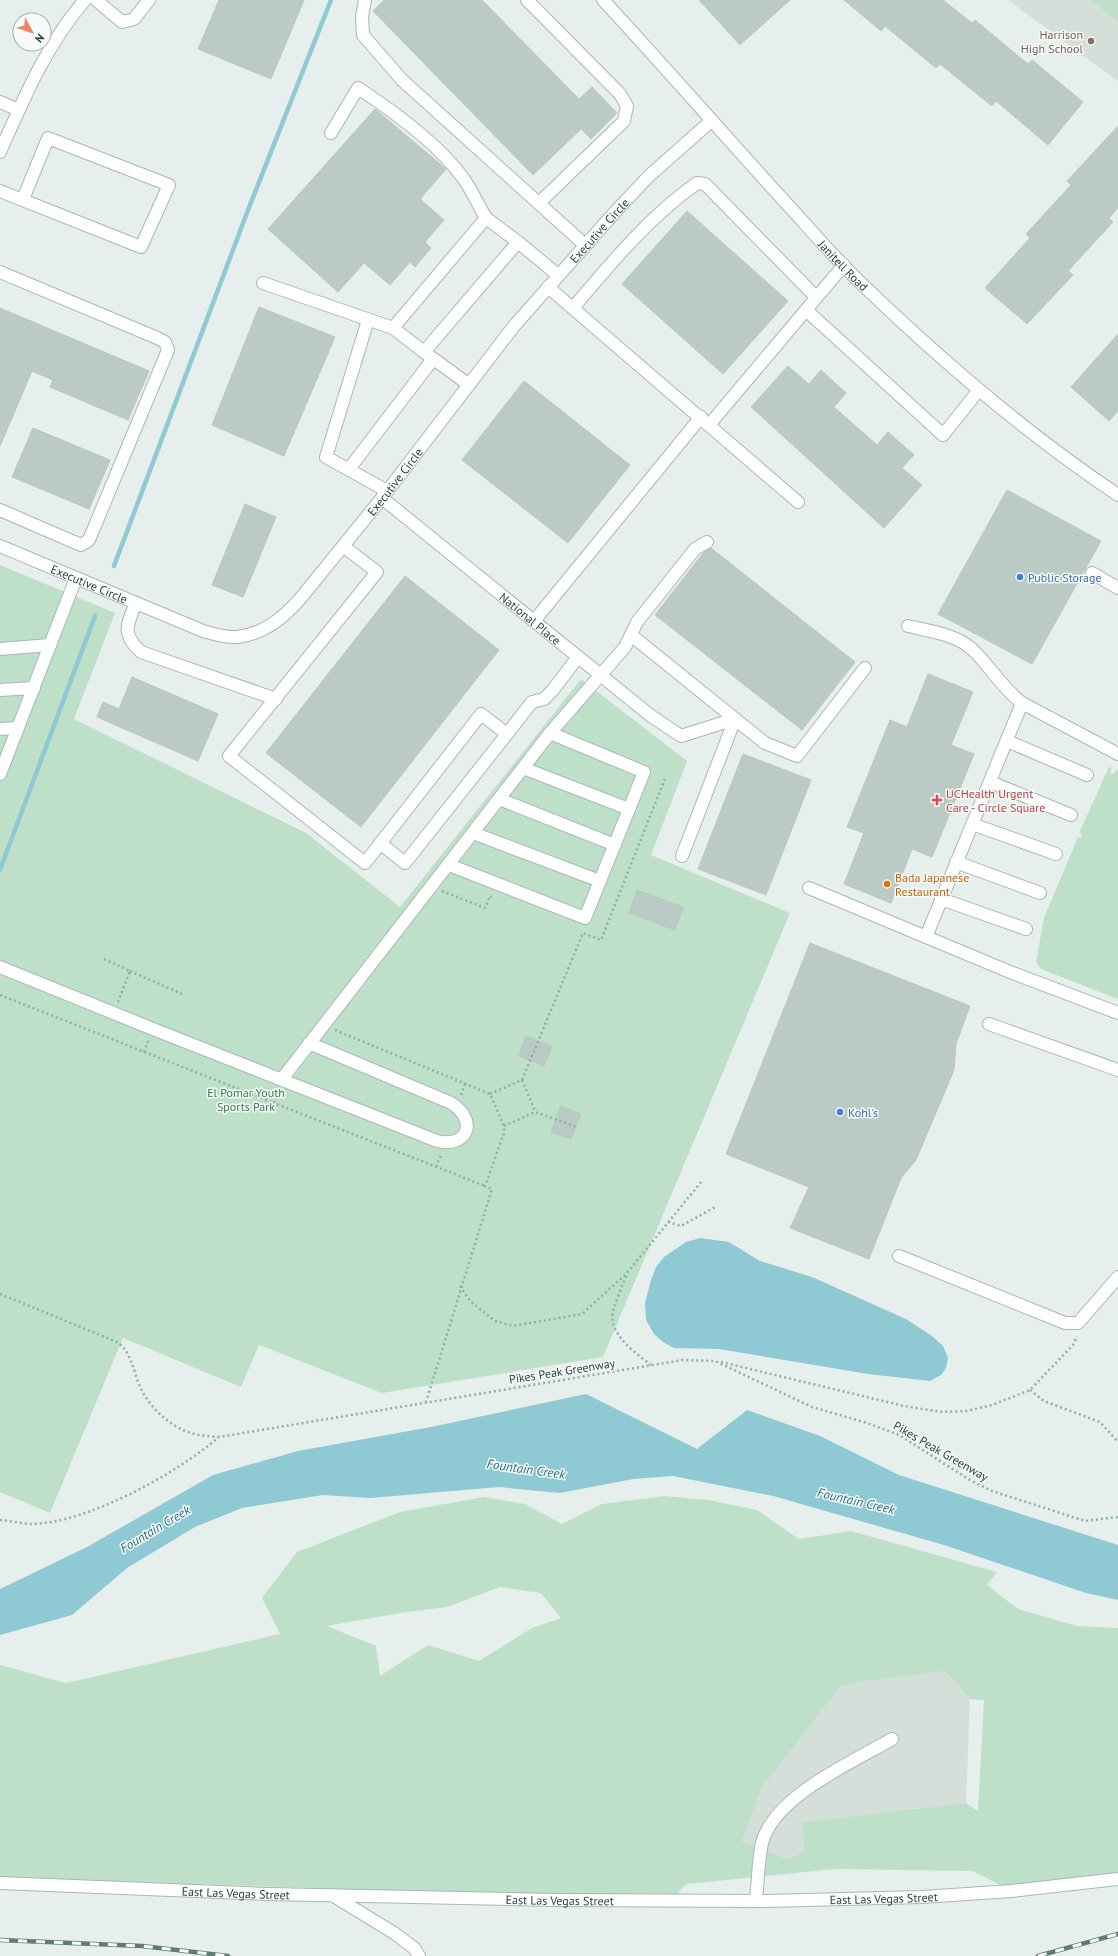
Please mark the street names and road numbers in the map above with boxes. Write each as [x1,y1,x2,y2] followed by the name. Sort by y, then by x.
[566,195,632,266] street label: Executive Circle
[815,236,871,294] street label: Janitell Road
[364,445,425,518] street label: Executive Circle
[49,561,130,606] street label: Executive Circle
[497,589,564,648] street label: National Place
[508,1355,617,1387] street label: Pikes Peak Greenway
[891,1418,992,1484] street label: Pikes Peak Greenway
[182,1883,290,1902] street label: East Las Vegas Street
[829,1888,938,1907] street label: East Las Vegas Street
[506,1891,614,1908] street label: East Las Vegas Street

